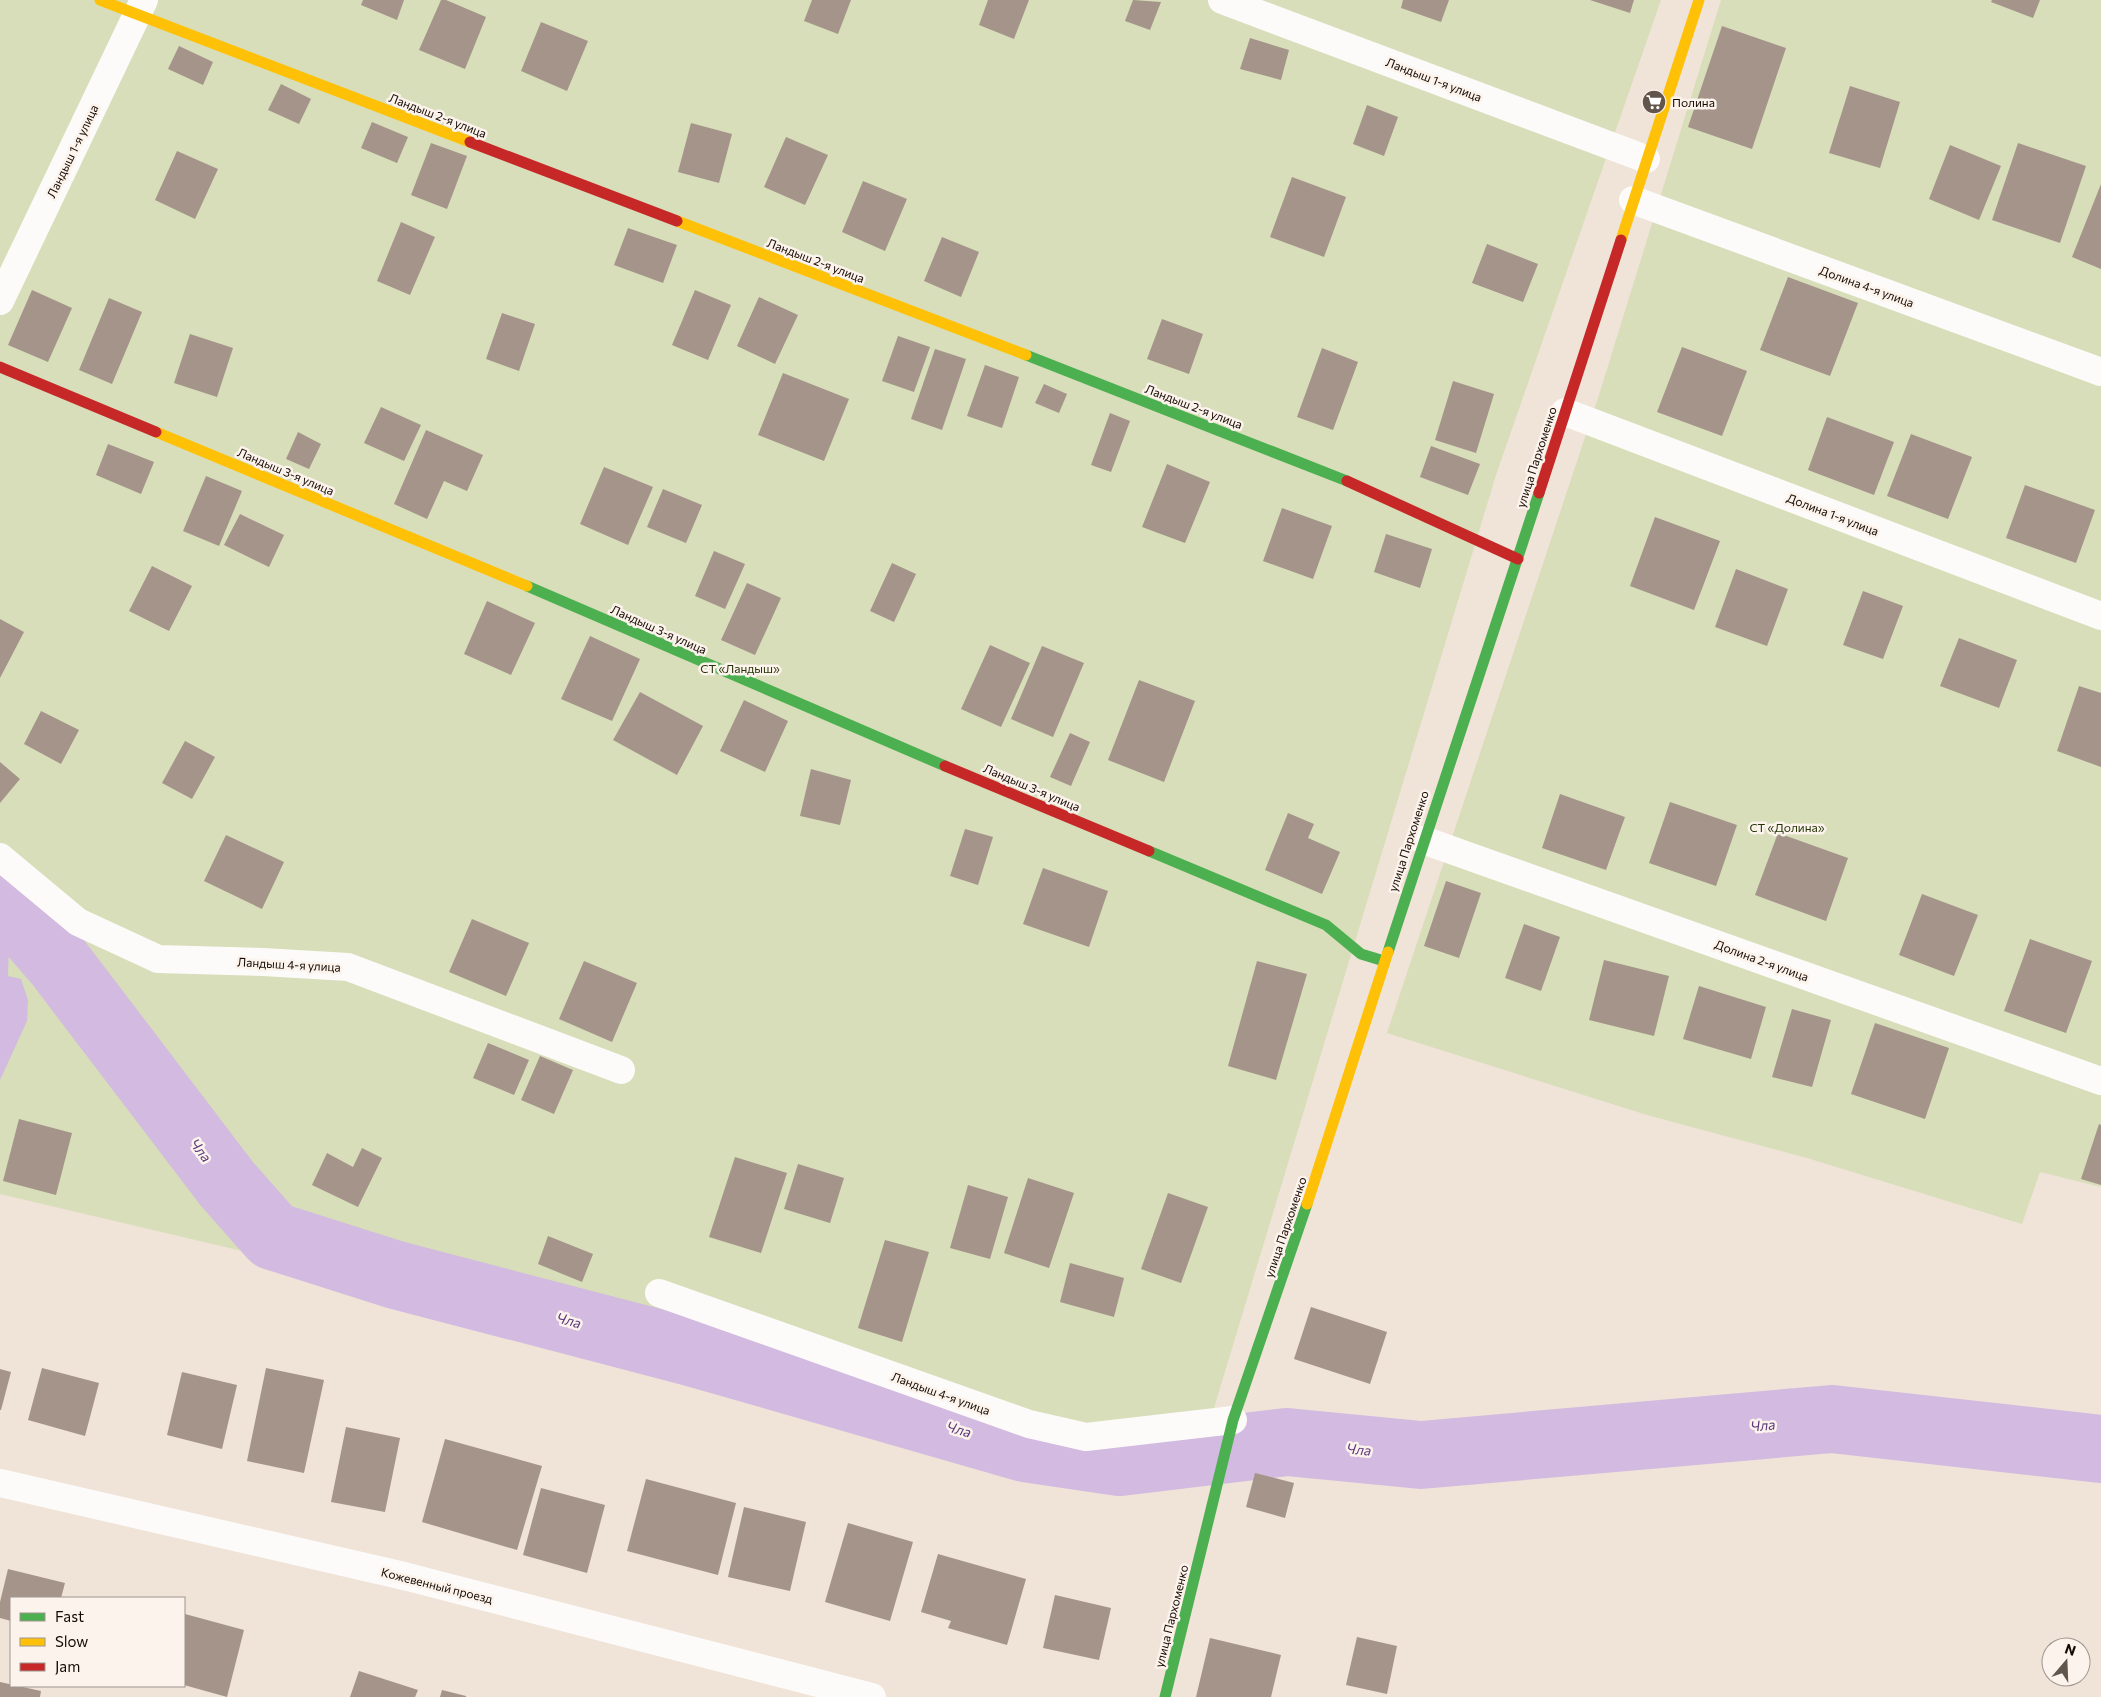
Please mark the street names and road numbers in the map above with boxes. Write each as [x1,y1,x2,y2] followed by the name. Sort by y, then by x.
[1384,54,1484,104] street label: Ландыш 1-я улица
[387,90,489,140] street label: Ландыш 2-я улица
[43,102,101,200] street label: Ландыш 1-я улица
[765,235,867,285] street label: Ландыш 2-я улица
[1818,262,1916,310] street label: Долина 4-я улица
[1143,381,1245,431] street label: Ландыш 2-я улица
[1513,405,1559,509] street label: улица Пархоменко
[236,444,336,498] street label: Ландыш 3-я улица
[1785,490,1881,538] street label: Долина 1-я улица
[609,602,709,656] street label: Ландыш 3-я улица
[982,760,1082,814] street label: Ландыш 3-я улица
[1385,789,1431,893] street label: улица Пархоменко
[1713,937,1811,983] street label: Долина 2-я улица
[237,954,341,974] street label: Ландыш 4-я улица
[1261,1175,1309,1279] street label: улица Пархоменко
[890,1369,992,1417] street label: Ландыш 4-я улица
[1151,1563,1191,1669] street label: улица Пархоменко
[380,1564,494,1606] street label: Кожевенный проезд

